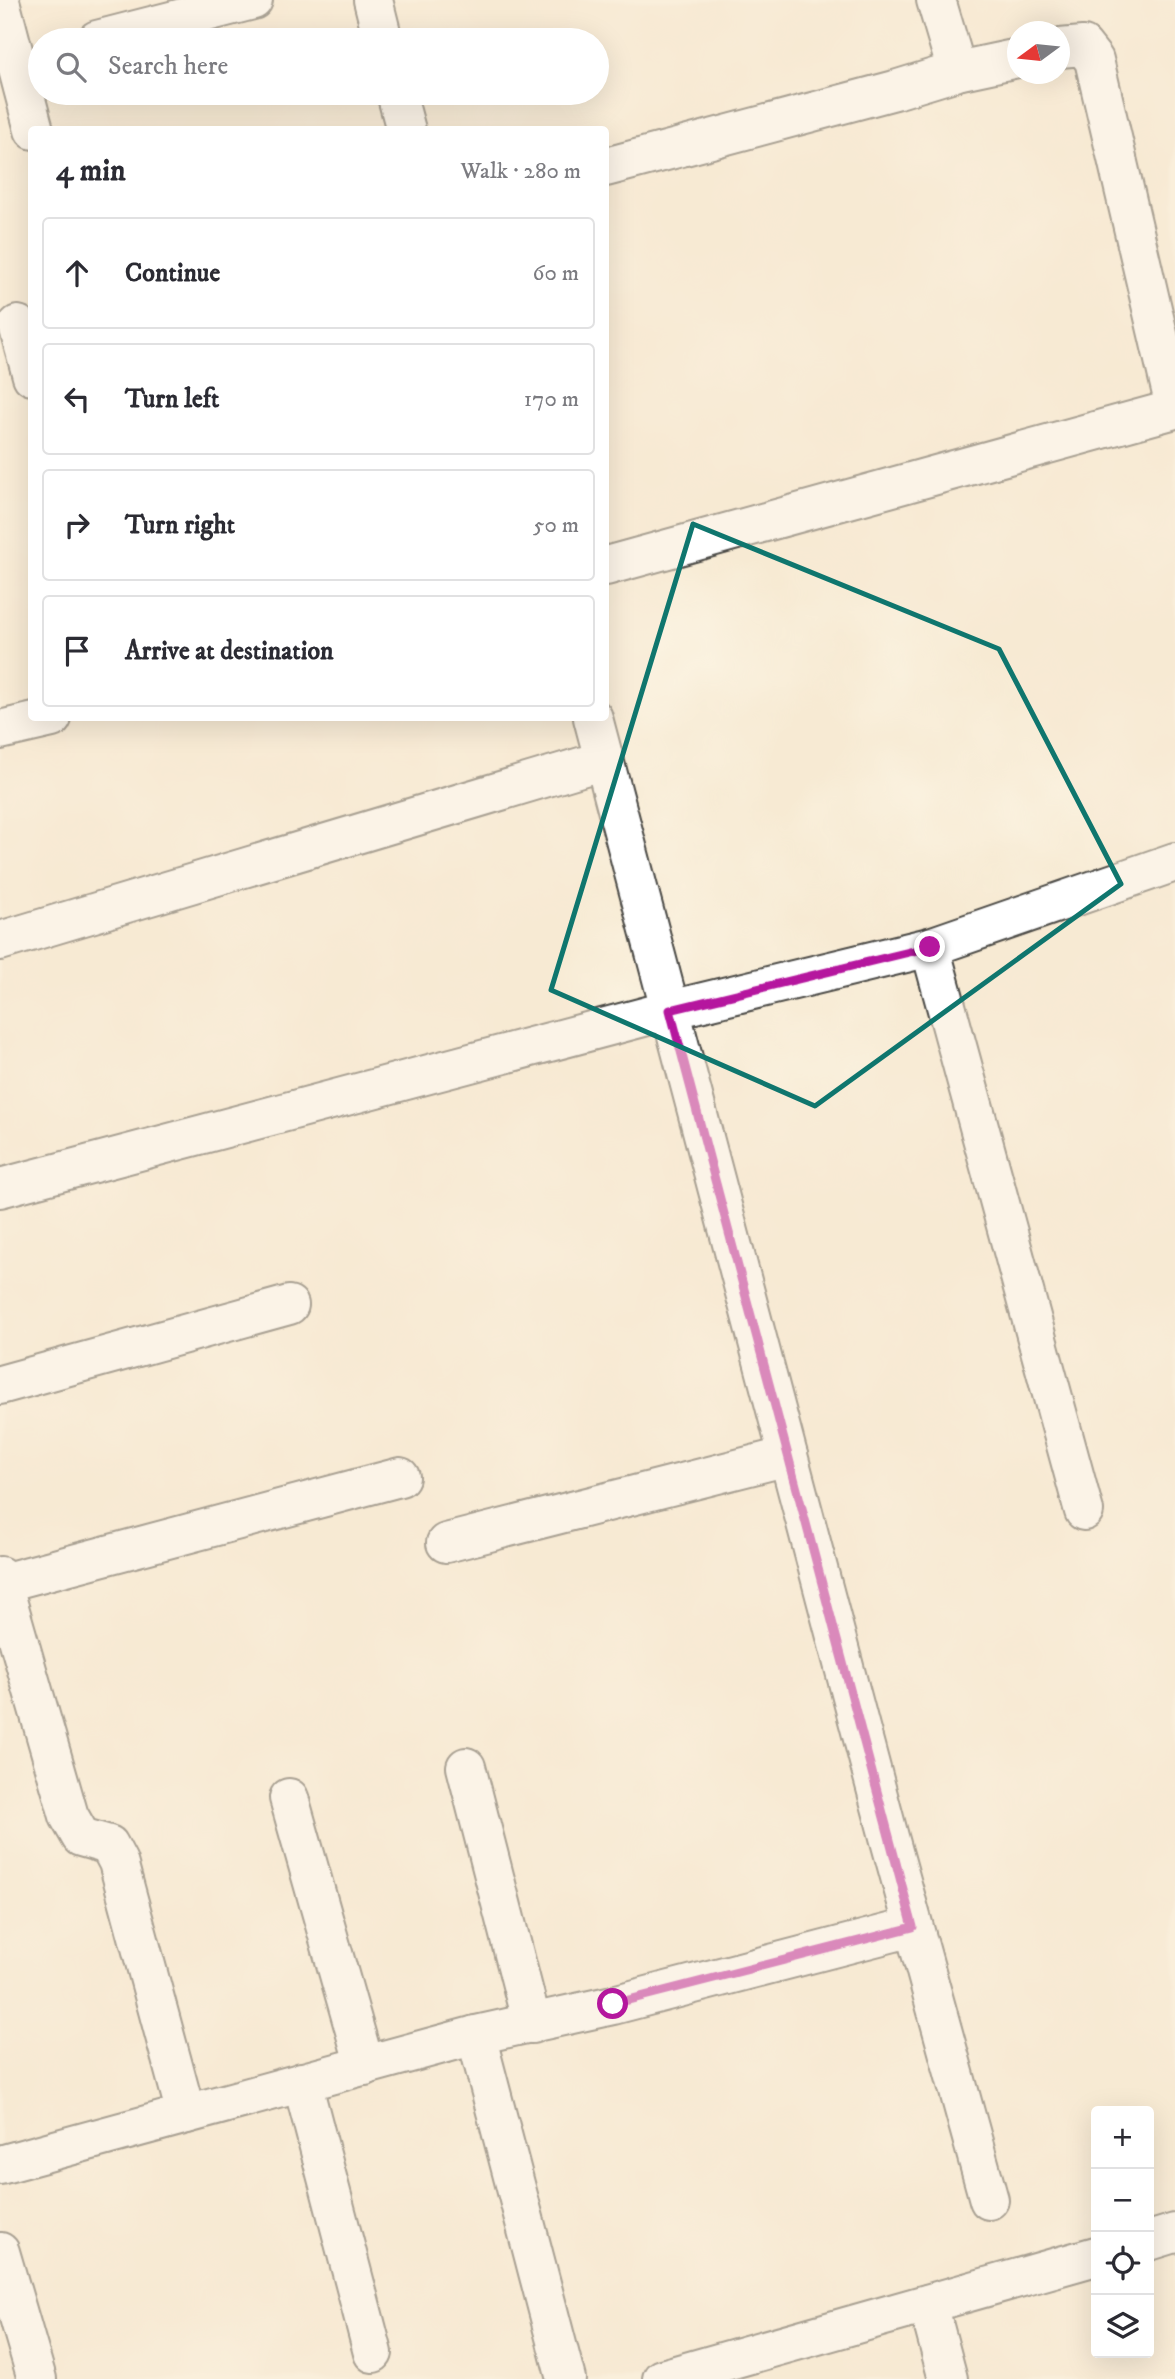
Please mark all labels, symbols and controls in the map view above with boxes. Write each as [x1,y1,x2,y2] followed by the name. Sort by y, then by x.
[1007,21,1070,84] north arrow
[28,28,609,105] search box
[52,48,90,86] icon: search
[108,50,228,83] text: Search here
[56,153,126,190] text: 4 min
[460,157,581,186] text: Walk · 280 m
[58,254,96,292] icon: ahead
[125,257,220,290] text: Continue
[532,259,579,288] text: 60 m
[58,380,96,418] icon: left
[125,383,219,416] text: Turn left
[524,385,579,414] text: 170 m
[58,506,96,544] icon: right
[125,509,235,542] text: Turn right
[533,511,579,540] text: 50 m
[58,632,96,670] icon: arrive
[125,635,334,668] text: Arrive at destination
[914,931,945,962] route end
[597,1988,628,2019] route start
[1091,2106,1154,2358] map controls
[1091,2106,1154,2169] button: +
[1091,2169,1154,2232] button: −
[1091,2232,1154,2295] button: locate
[1091,2295,1154,2358] button: layers

